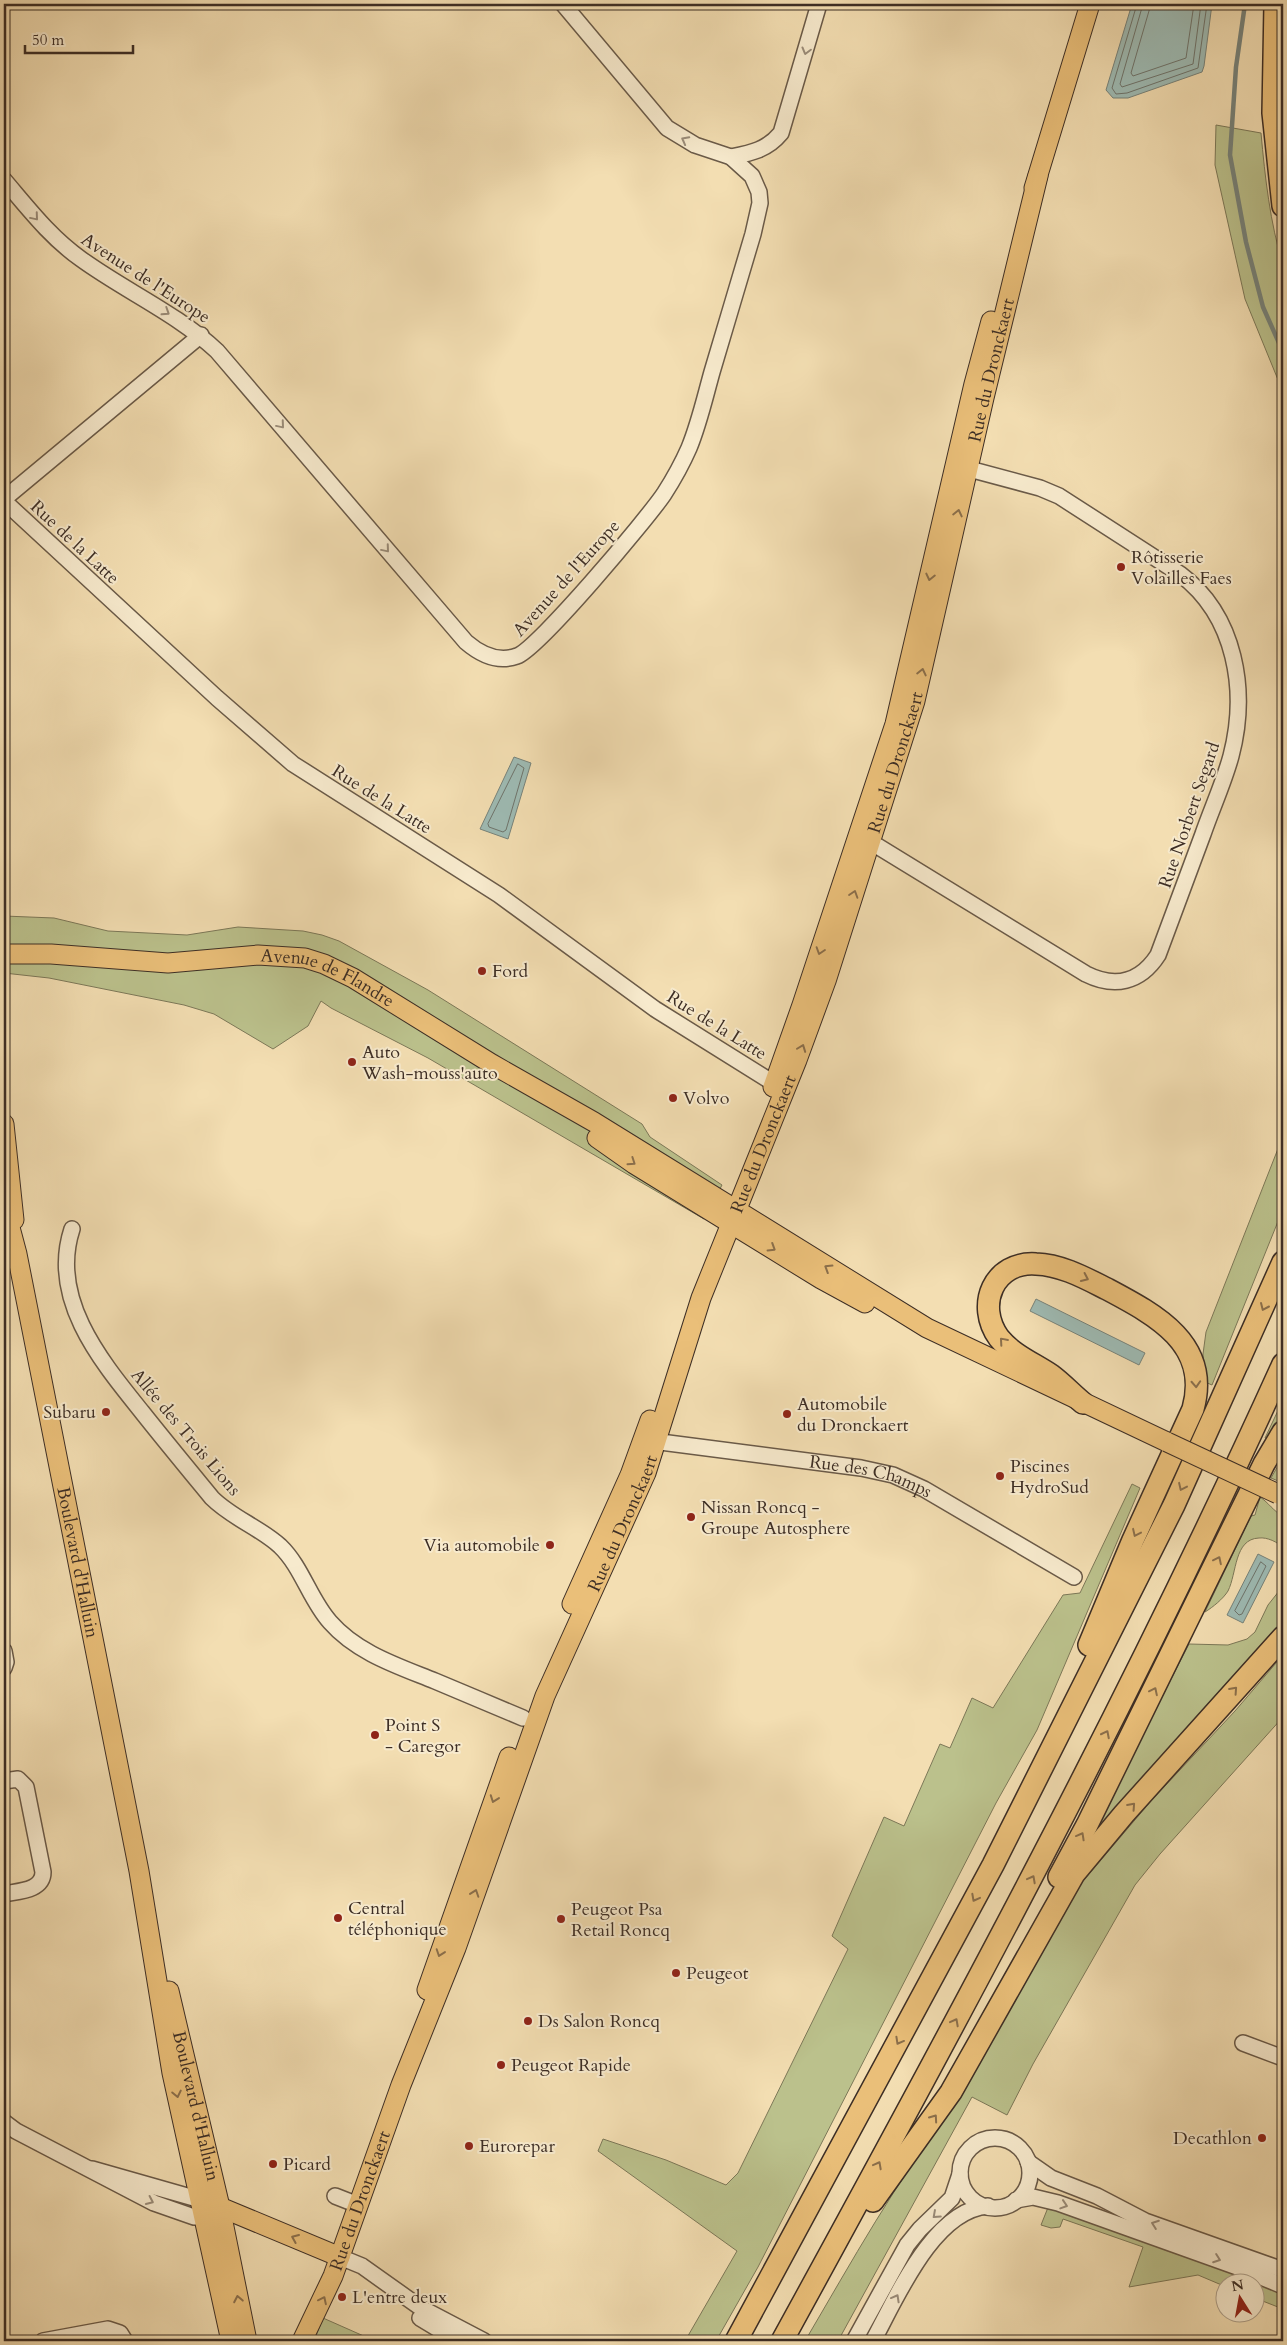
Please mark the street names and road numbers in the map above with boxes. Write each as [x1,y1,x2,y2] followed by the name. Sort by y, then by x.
[76,227,215,330] street label: Avenue de l'Europe
[962,295,1021,445] street label: Rue du Dronckaert
[25,495,125,590] street label: Rue de la Latte
[507,514,626,642] street label: Avenue de l'Europe
[862,689,930,836] street label: Rue du Dronckaert
[1153,738,1226,892] street label: Rue Norbert Segard
[327,759,436,840] street label: Rue de la Latte
[260,943,399,1014] street label: Avenue de Flandre
[662,985,771,1066] street label: Rue de la Latte
[725,1071,803,1217] street label: Rue du Dronckaert
[125,1363,246,1501] street label: Allée des Trois Lions
[808,1449,937,1504] street label: Rue des Champs
[582,1452,664,1596] street label: Rue du Dronckaert
[50,1485,105,1641] street label: Boulevard d'Halluin
[166,2028,226,2184] street label: Boulevard d'Halluin
[324,2127,397,2274] street label: Rue du Dronckaert

